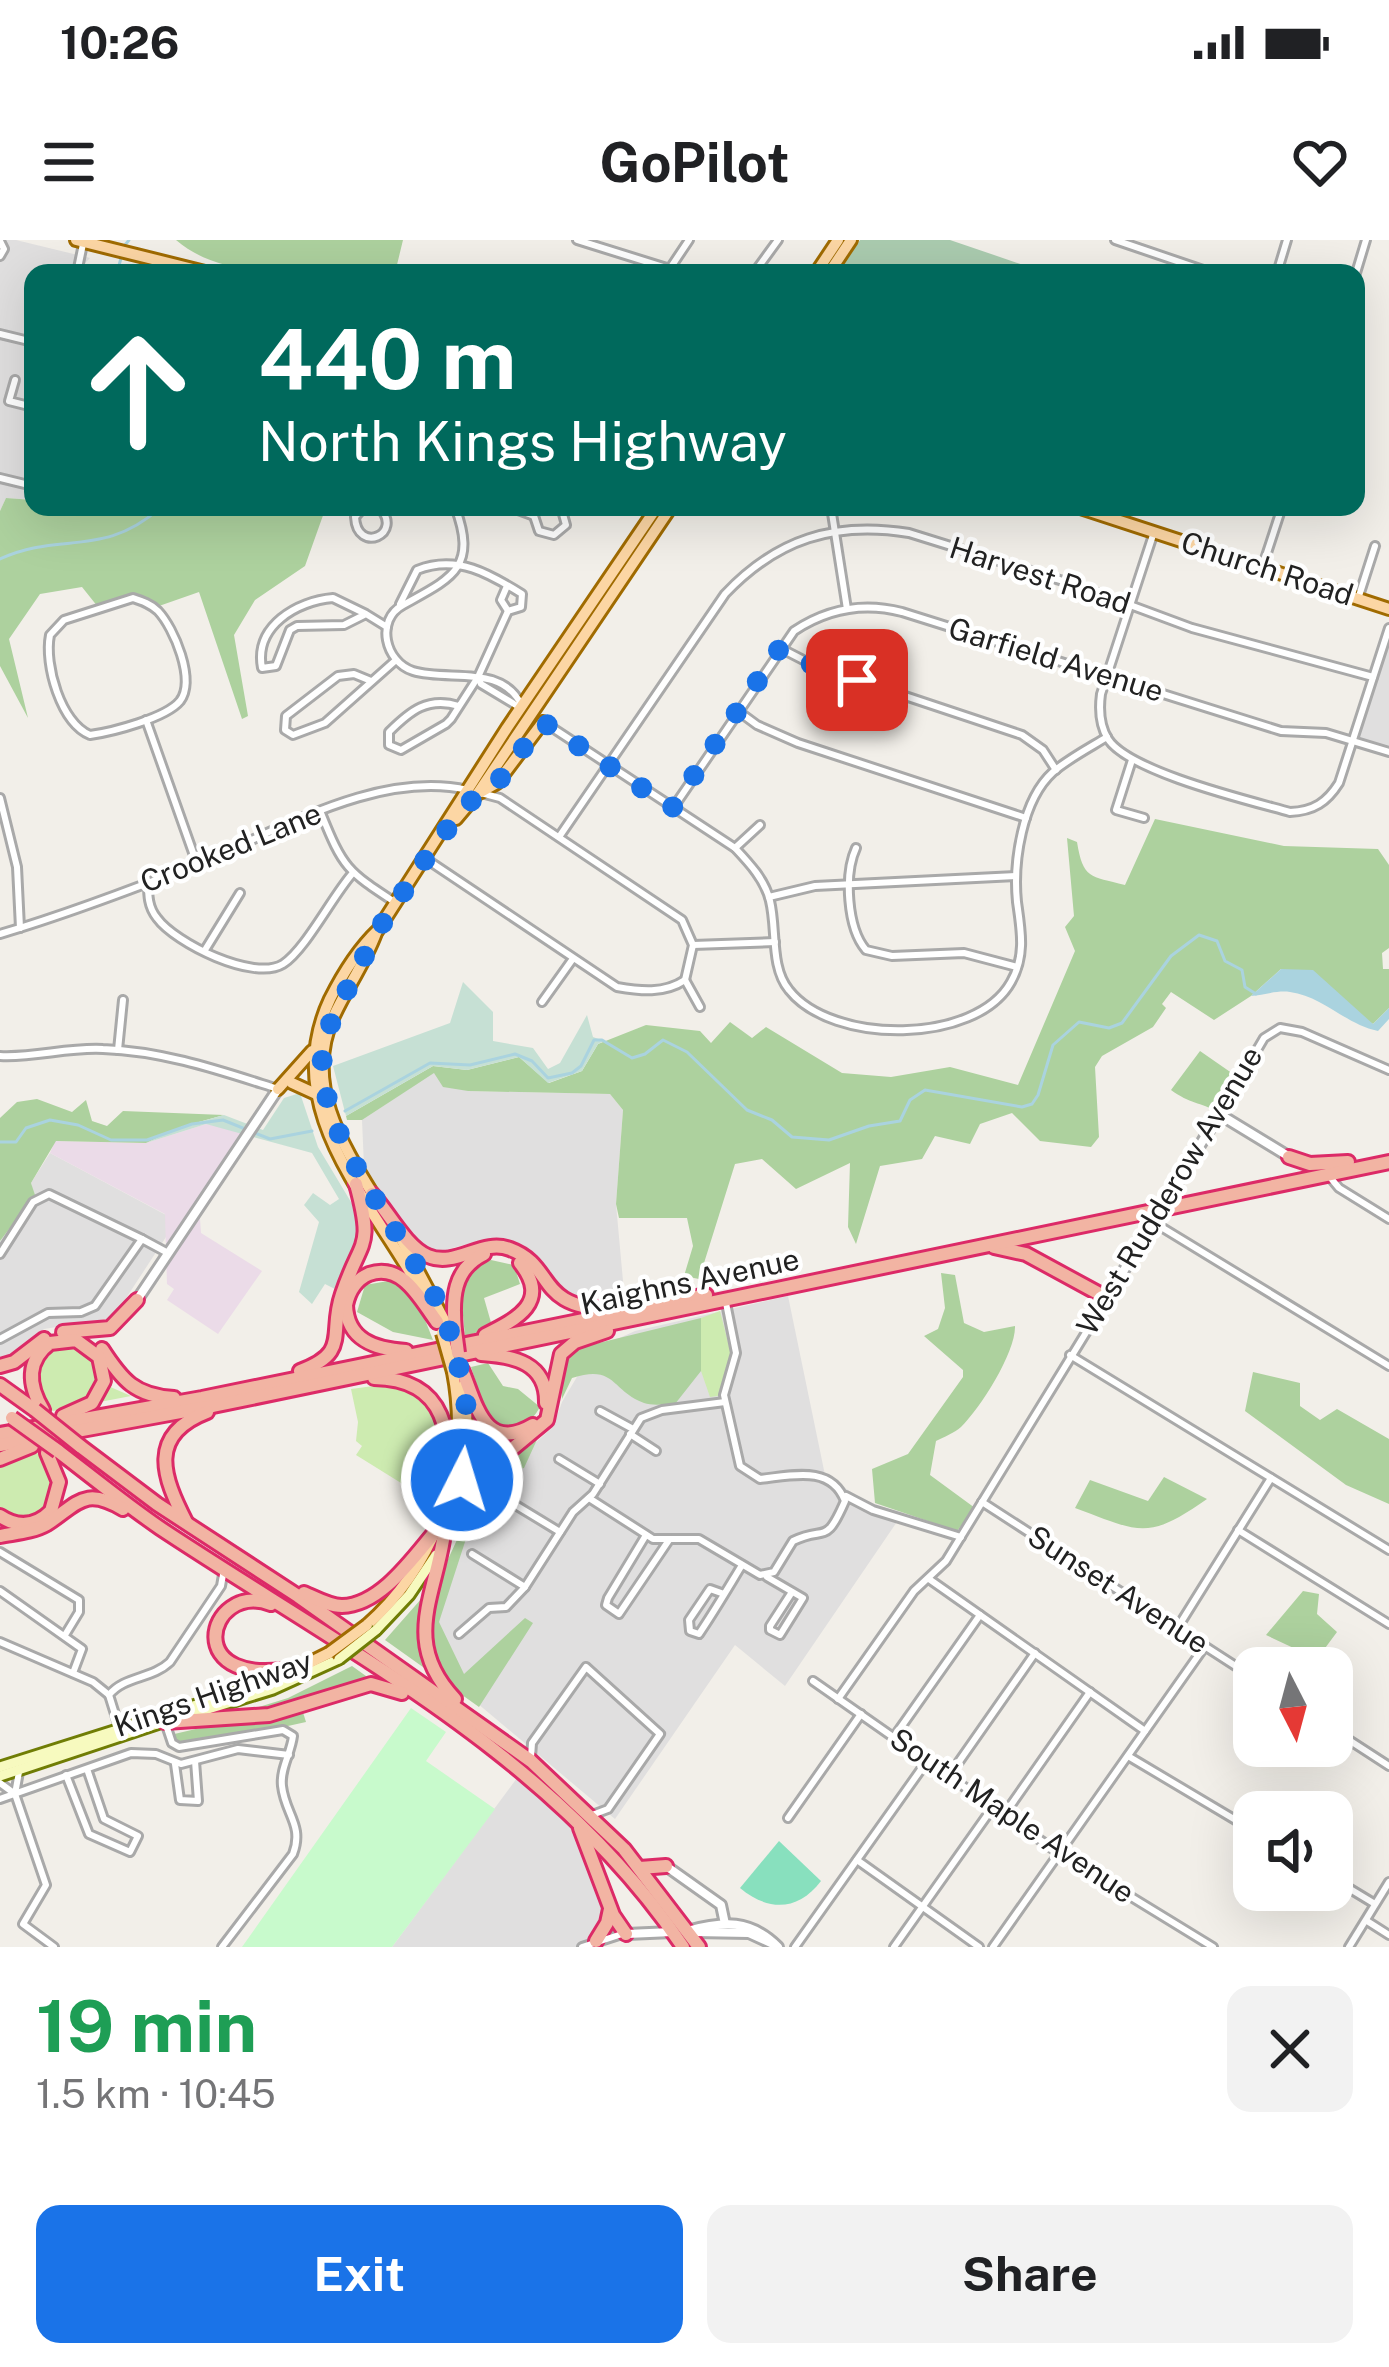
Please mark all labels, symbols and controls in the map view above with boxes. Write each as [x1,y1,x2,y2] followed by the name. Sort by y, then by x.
[60,16,180,69] text: 10:26
[36,129,102,195] icon: menu
[1287,129,1353,195] icon: heart
[600,131,789,194] text: GoPilot
[258,309,517,408] text: 440 m
[60,312,216,468] icon: ahead
[258,410,787,473] text: North Kings Highway
[1177,523,1358,613] street label: Church Road
[945,529,1135,621] street label: Harvest Road
[945,609,1168,709] street label: Garfield Avenue
[806,629,908,731] pin
[824,647,890,713] icon: arrive
[135,794,326,900] street label: Crooked Lane
[1069,1040,1270,1341] street label: West Rudderow Avenue
[577,1240,802,1322] street label: Kaighns Avenue
[399,1417,525,1543] position arrow
[1021,1517,1216,1661] street label: Sunset Avenue
[109,1642,316,1744] street label: Kings Highway
[1233,1647,1353,1767] north arrow
[1233,1647,1353,1911] map controls
[884,1720,1142,1910] street label: South Maple Avenue
[1233,1791,1353,1911] button: sound
[36,1984,257,2068] text: 19 min
[1227,1986,1353,2112] button: close
[36,2071,276,2117] text: 1.5 km · 10:45
[36,2205,683,2343] button: Exit
[707,2205,1353,2343] button: Share

